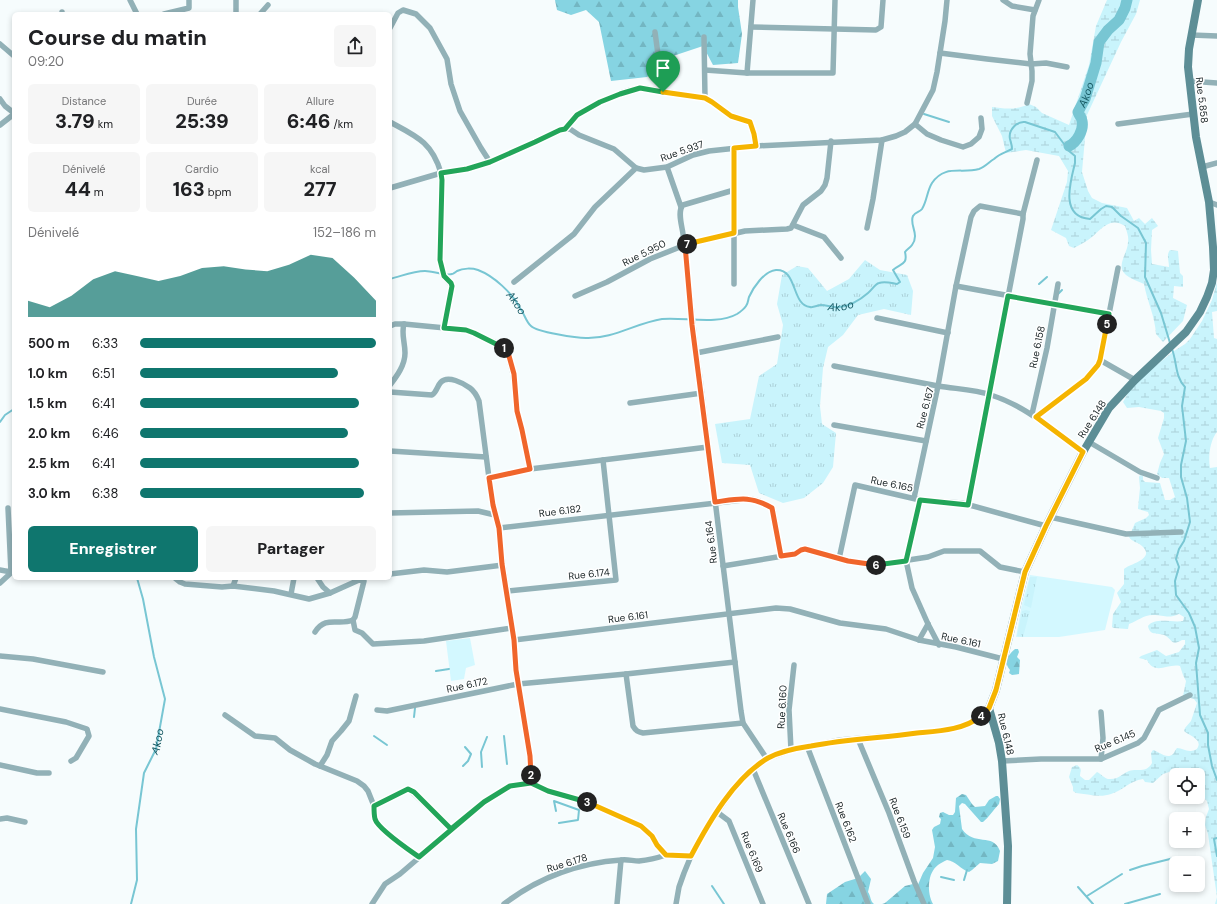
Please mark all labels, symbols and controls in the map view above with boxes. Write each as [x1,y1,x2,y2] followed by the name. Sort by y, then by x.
[28,23,207,52] text: Course du matin
[334,25,376,67] button: share
[646,51,680,92] pin
[28,53,64,70] text: 09:20
[652,57,674,79] icon: arrive
[1193,76,1211,124] street label: Rue 5.858
[1074,80,1097,111] water label: Akoo
[62,94,106,108] text: Distance
[187,94,217,108] text: Durée
[306,94,334,108] text: Allure
[55,108,95,134] text: 3.79
[175,108,229,134] text: 25:39
[287,108,331,134] text: 6:46
[95,117,113,131] text: km
[331,117,353,131] text: /km
[659,138,705,164] street label: Rue 5.937
[62,162,106,176] text: Dénivelé
[185,162,219,176] text: Cardio
[310,162,330,176] text: kcal
[65,176,91,202] text: 44
[173,176,205,202] text: 163
[304,176,336,202] text: 277
[91,185,103,199] text: m
[205,185,231,199] text: bpm
[28,224,79,241] text: Dénivelé
[313,224,376,241] text: 152–186 m
[677,234,697,254] pin: 7
[620,237,668,269] street label: Rue 5.950
[684,237,690,251] text: 7
[503,287,530,317] water label: Akoo
[826,296,856,314] water label: Akoo
[1097,314,1117,334] pin: 5
[1104,317,1110,331] text: 5
[1026,325,1048,369] street label: Rue 6.158
[28,335,70,352] text: 500 m
[92,335,118,352] text: 6:33
[494,338,514,358] pin: 1
[502,341,506,355] text: 1
[28,365,67,382] text: 1.0 km
[92,365,115,382] text: 6:51
[913,386,937,430] street label: Rue 6.167
[28,395,67,412] text: 1.5 km
[92,395,115,412] text: 6:41
[1075,397,1109,441] street label: Rue 6.148
[28,425,70,442] text: 2.0 km
[92,425,119,442] text: 6:46
[28,455,70,472] text: 2.5 km
[92,455,115,472] text: 6:41
[870,473,914,495] street label: Rue 6.165
[28,485,71,502] text: 3.0 km
[92,485,118,502] text: 6:38
[538,502,582,520] street label: Rue 6.182
[702,520,720,564] street label: Rue 6.164
[28,526,198,572] button: Enregistrer
[206,526,376,572] button: Partager
[866,555,886,575] pin: 6
[873,558,879,572] text: 6
[568,565,610,583] street label: Rue 6.174
[607,608,649,626] street label: Rue 6.161
[940,629,982,651] street label: Rue 6.161
[445,674,489,696] street label: Rue 6.172
[774,685,790,729] street label: Rue 6.160
[971,706,991,726] pin: 4
[977,709,985,723] text: 4
[995,712,1017,756] street label: Rue 6.148
[147,727,167,758] water label: Akoo
[1093,727,1137,755] street label: Rue 6.145
[521,765,541,785] pin: 2
[528,768,534,782] text: 2
[1169,768,1205,892] map controls
[1169,768,1205,804] button: locate
[577,792,597,812] pin: 3
[584,795,590,809] text: 3
[886,796,914,840] street label: Rue 6.159
[832,800,860,844] street label: Rue 6.162
[775,811,803,855] street label: Rue 6.166
[1169,812,1205,848] button: +
[738,830,766,874] street label: Rue 6.169
[545,851,589,875] street label: Rue 6.178
[1169,856,1205,892] button: −

